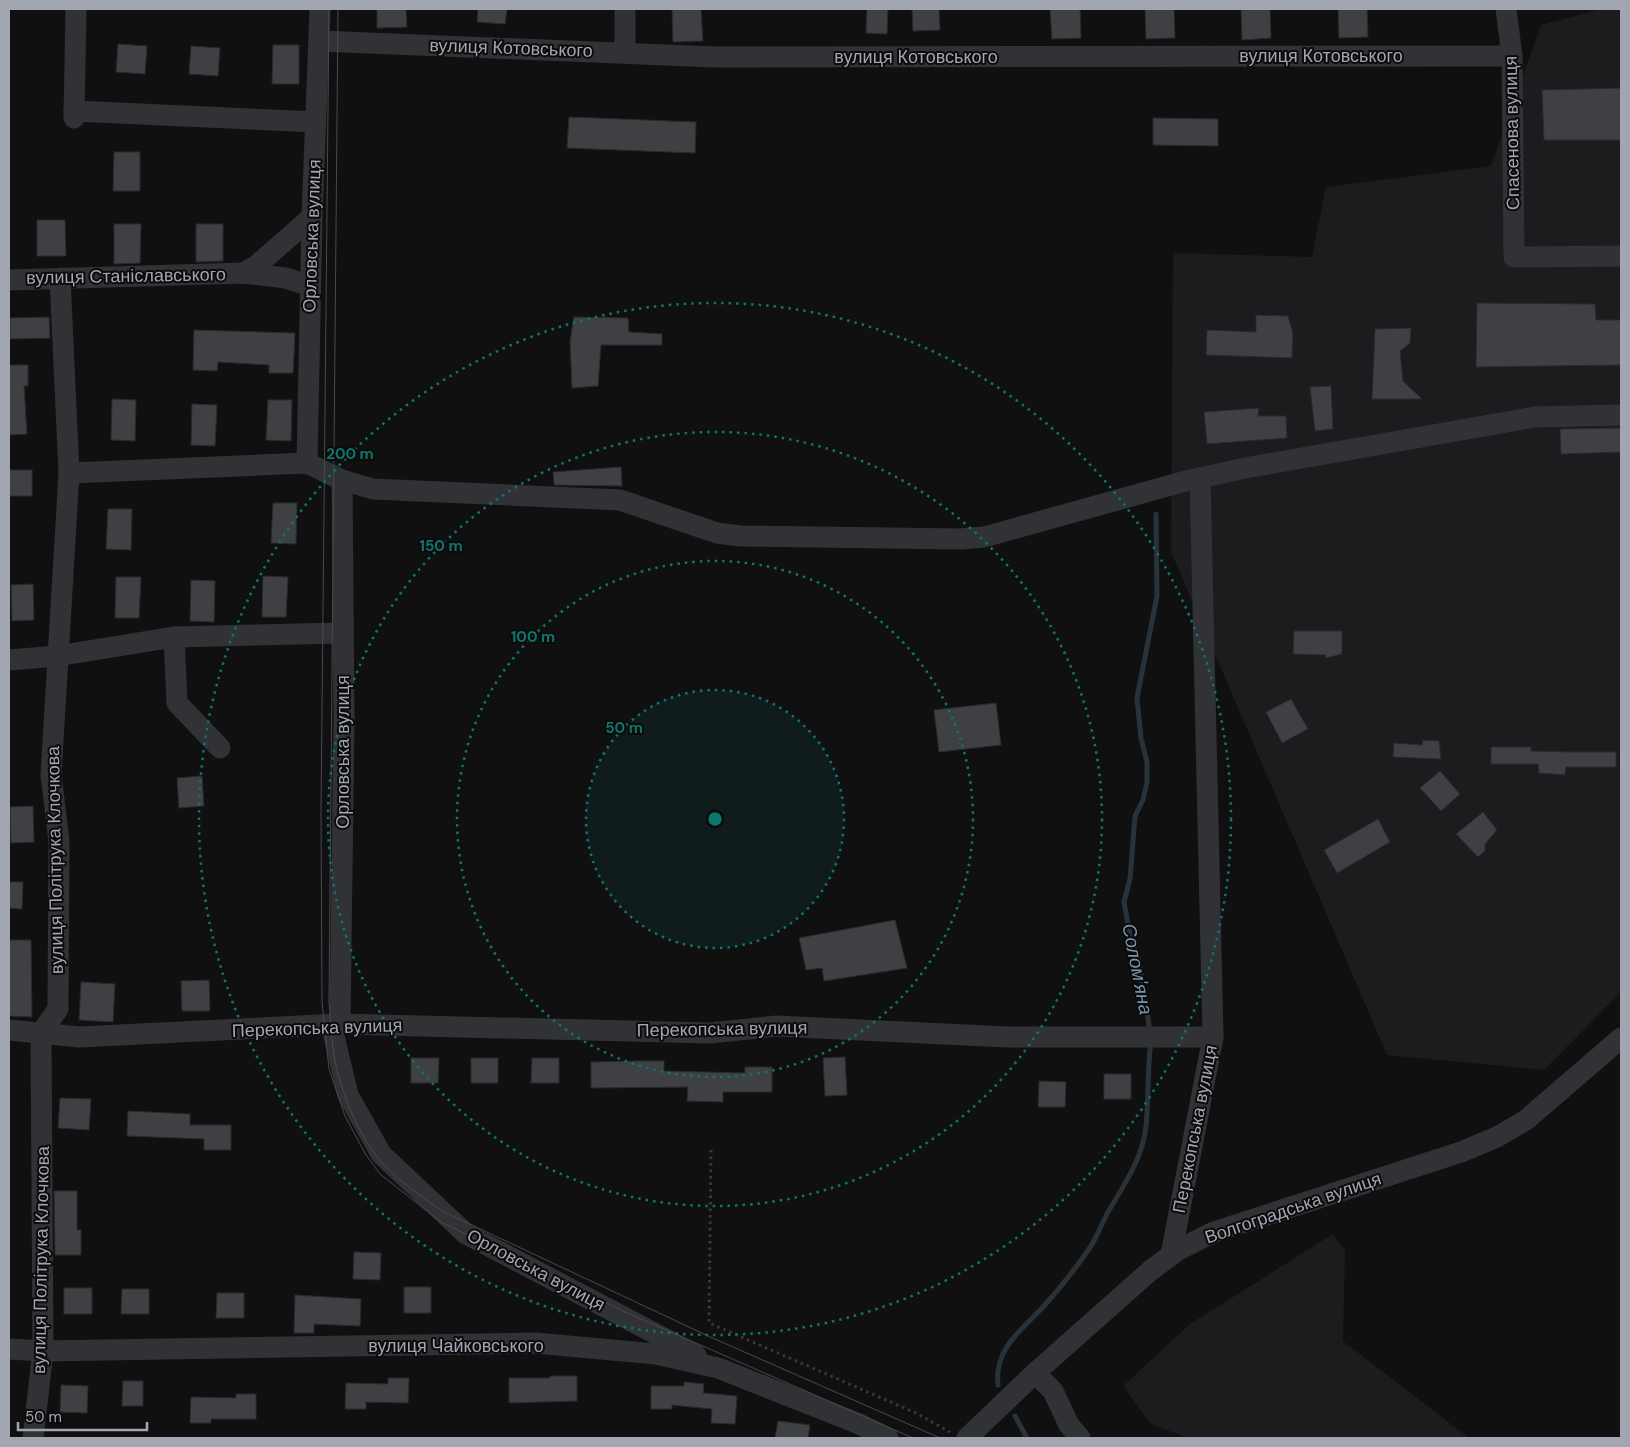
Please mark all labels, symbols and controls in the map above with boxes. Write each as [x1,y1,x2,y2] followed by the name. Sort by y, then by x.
[429,33,593,63] street label: вулиця Котовського
[1239,44,1403,68] street label: вулиця Котовського
[834,45,998,69] street label: вулиця Котовського
[1499,56,1525,210] street label: Спасенова вулиця
[297,159,327,313] street label: Орловська вулиця
[26,262,226,290] street label: вулиця Станіславського
[326,444,374,464] text: 200 m
[420,536,463,556] text: 150 m
[511,627,555,647] text: 100 m
[331,675,355,829] street label: Орловська вулиця
[605,718,643,738] text: 50 m
[41,745,69,974] street label: вулиця Політрука Клочкова
[706,810,724,828] centre of rings
[1116,921,1159,1017] water label: Солом'яна
[231,1013,403,1043] street label: Перекопська вулиця
[636,1016,808,1042] street label: Перекопська вулиця
[1167,1043,1223,1215] street label: Перекопська вулиця
[27,1145,55,1374] street label: вулиця Політрука Клочкова
[1202,1167,1384,1249] street label: Волгоградська вулиця
[463,1223,609,1317] street label: Орловська вулиця
[368,1334,544,1358] street label: вулиця Чайковського
[18,1400,146,1432] scale bar
[25,1407,62,1427] text: 50 m

